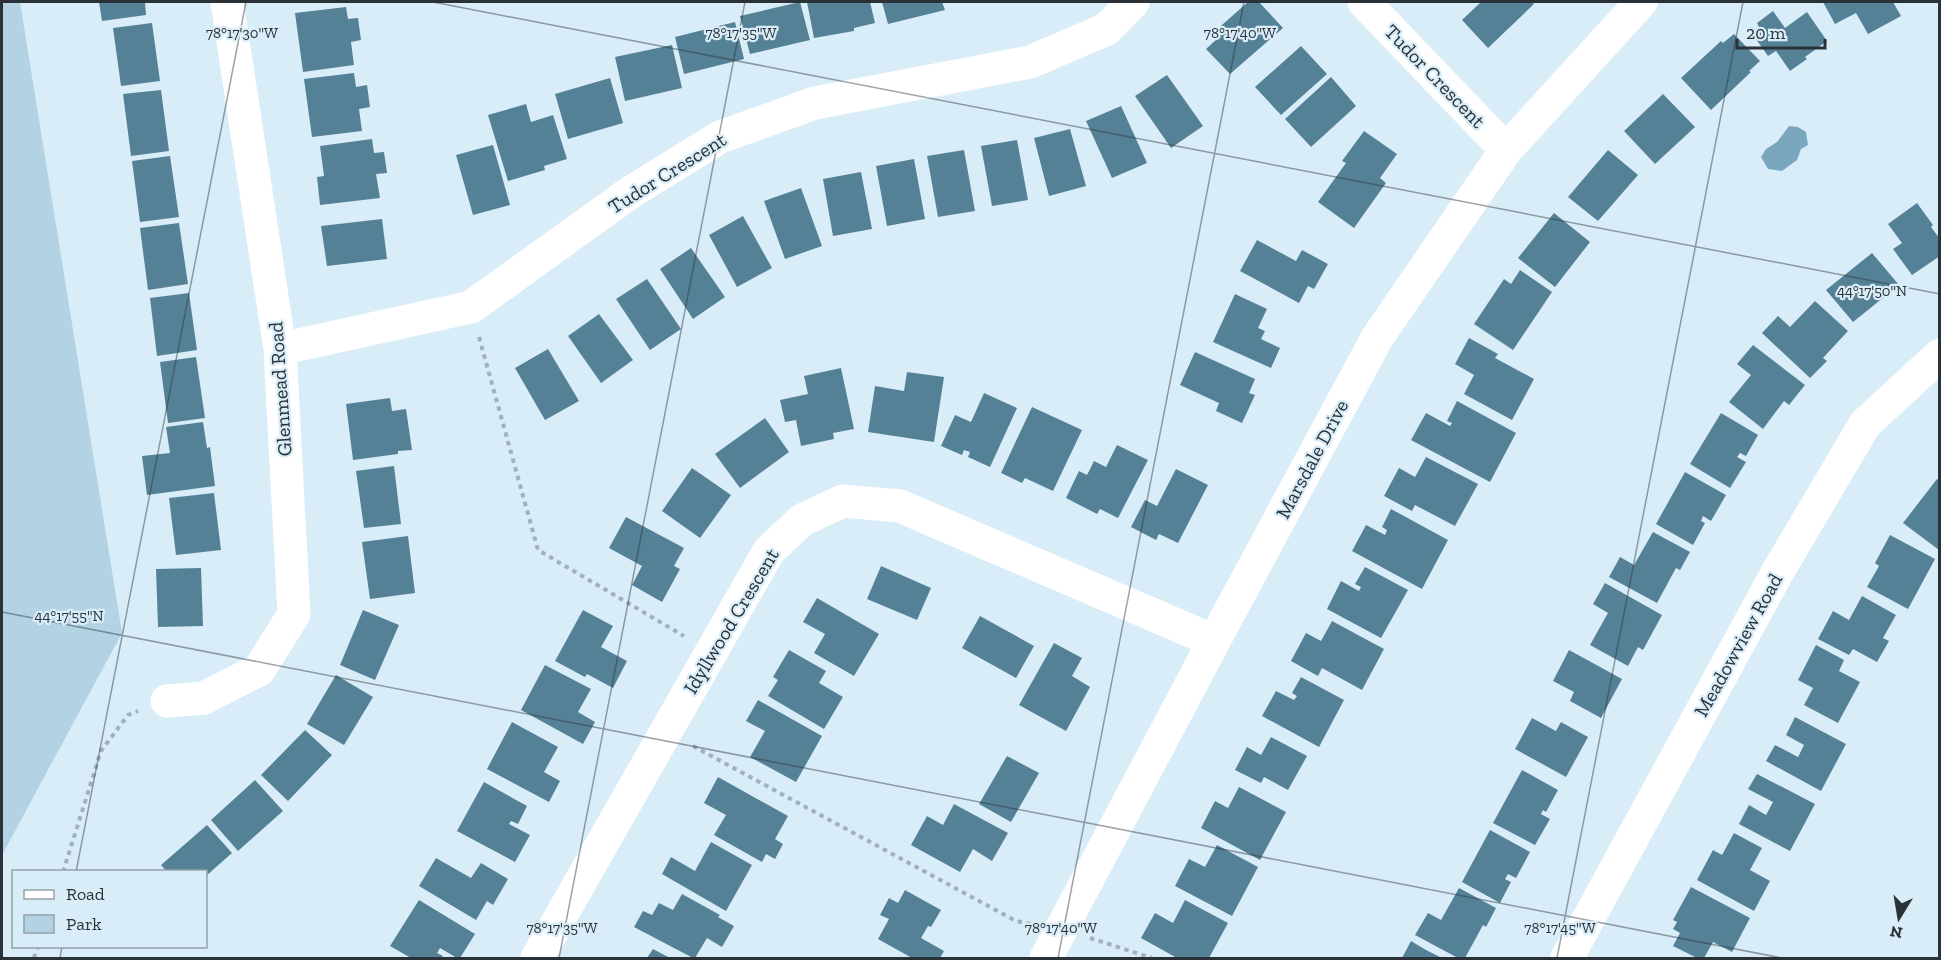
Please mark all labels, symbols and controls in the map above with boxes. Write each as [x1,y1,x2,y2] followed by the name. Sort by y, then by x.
[1737,12,1826,50] scale bar
[1380,19,1491,133] street label: Tudor Crescent
[1746,22,1786,44] text: 20 m
[206,24,278,42] text: 78°17'30"W
[705,24,777,42] text: 78°17'35"W
[1204,24,1276,42] text: 78°17'40"W
[604,127,731,219] street label: Tudor Crescent
[1837,282,1907,300] text: 44°17'50"N
[263,321,297,457] street label: Glenmead Road
[1271,395,1353,523] street label: Marsdale Drive
[678,543,784,698] street label: Idyllwood Crescent
[1689,569,1787,721] street label: Meadowview Road
[34,607,104,625] text: 44°17'55"N
[12,870,207,948] legend
[66,883,105,905] text: Road
[1869,888,1929,948] north arrow
[66,913,102,935] text: Park
[526,919,598,937] text: 78°17'35"W
[1025,919,1097,937] text: 78°17'40"W
[1524,919,1596,937] text: 78°17'45"W
[1888,922,1904,943] text: N

